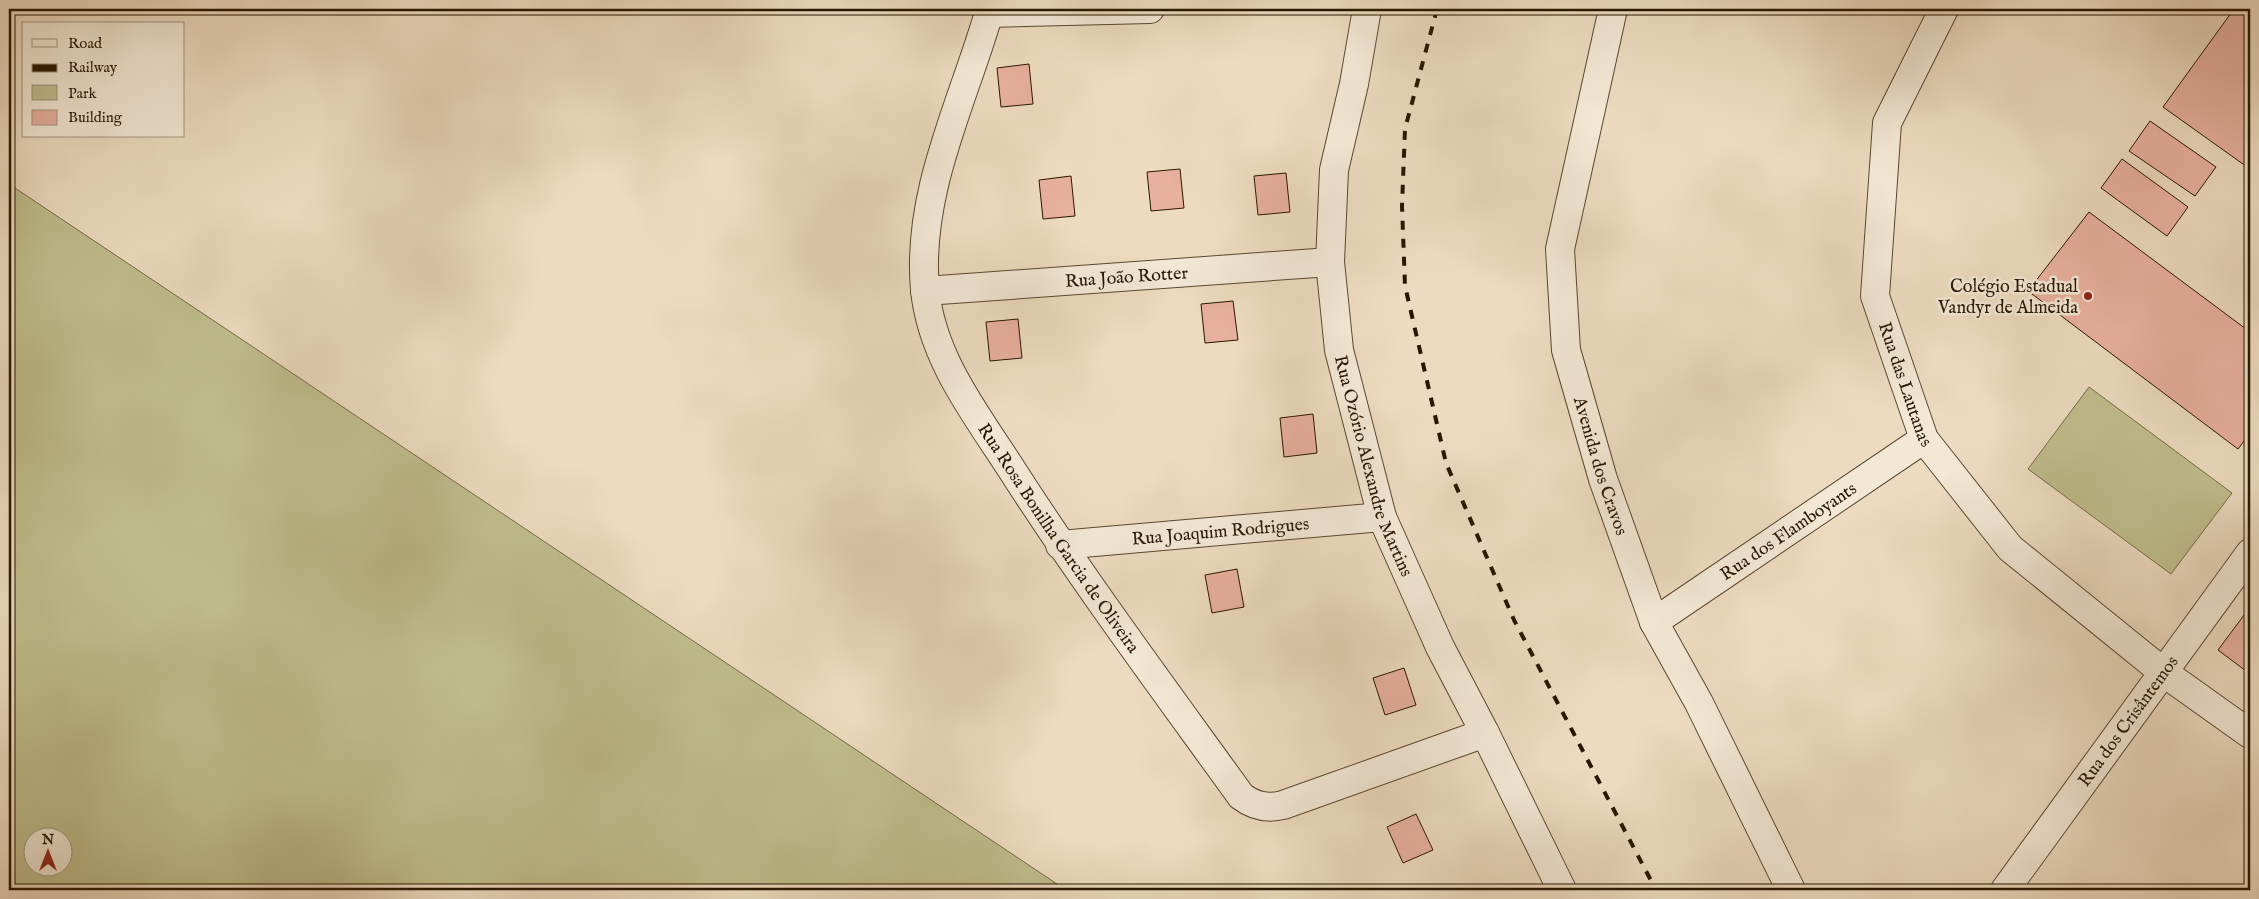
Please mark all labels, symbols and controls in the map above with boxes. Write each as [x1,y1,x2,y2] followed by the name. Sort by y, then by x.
[22,22,185,138] legend
[68,34,103,53] text: Road
[68,58,118,77] text: Railway
[68,84,98,103] text: Park
[68,108,123,127] text: Building
[1064,262,1189,294] street label: Rua João Rotter
[1937,276,2078,320] place label: Colégio Estadual Vandyr de Almeida
[2082,290,2094,302] marker: Colégio Estadual Vandyr de Almeida
[1872,319,1936,452] street label: Rua das Lautanas
[1328,353,1417,581] street label: Rua Ozório Alexandre Martins
[1567,393,1632,539] street label: Avenida dos Cravos
[971,419,1144,658] street label: Rua Rosa Bonilha Garcia de Oliveira
[1716,478,1862,587] street label: Rua dos Flamboyants
[1131,513,1310,552] street label: Rua Joaquim Rodrigues
[2074,652,2184,792] street label: Rua dos Crisântemos
[22,826,72,876] north arrow
[41,831,54,849] text: N

